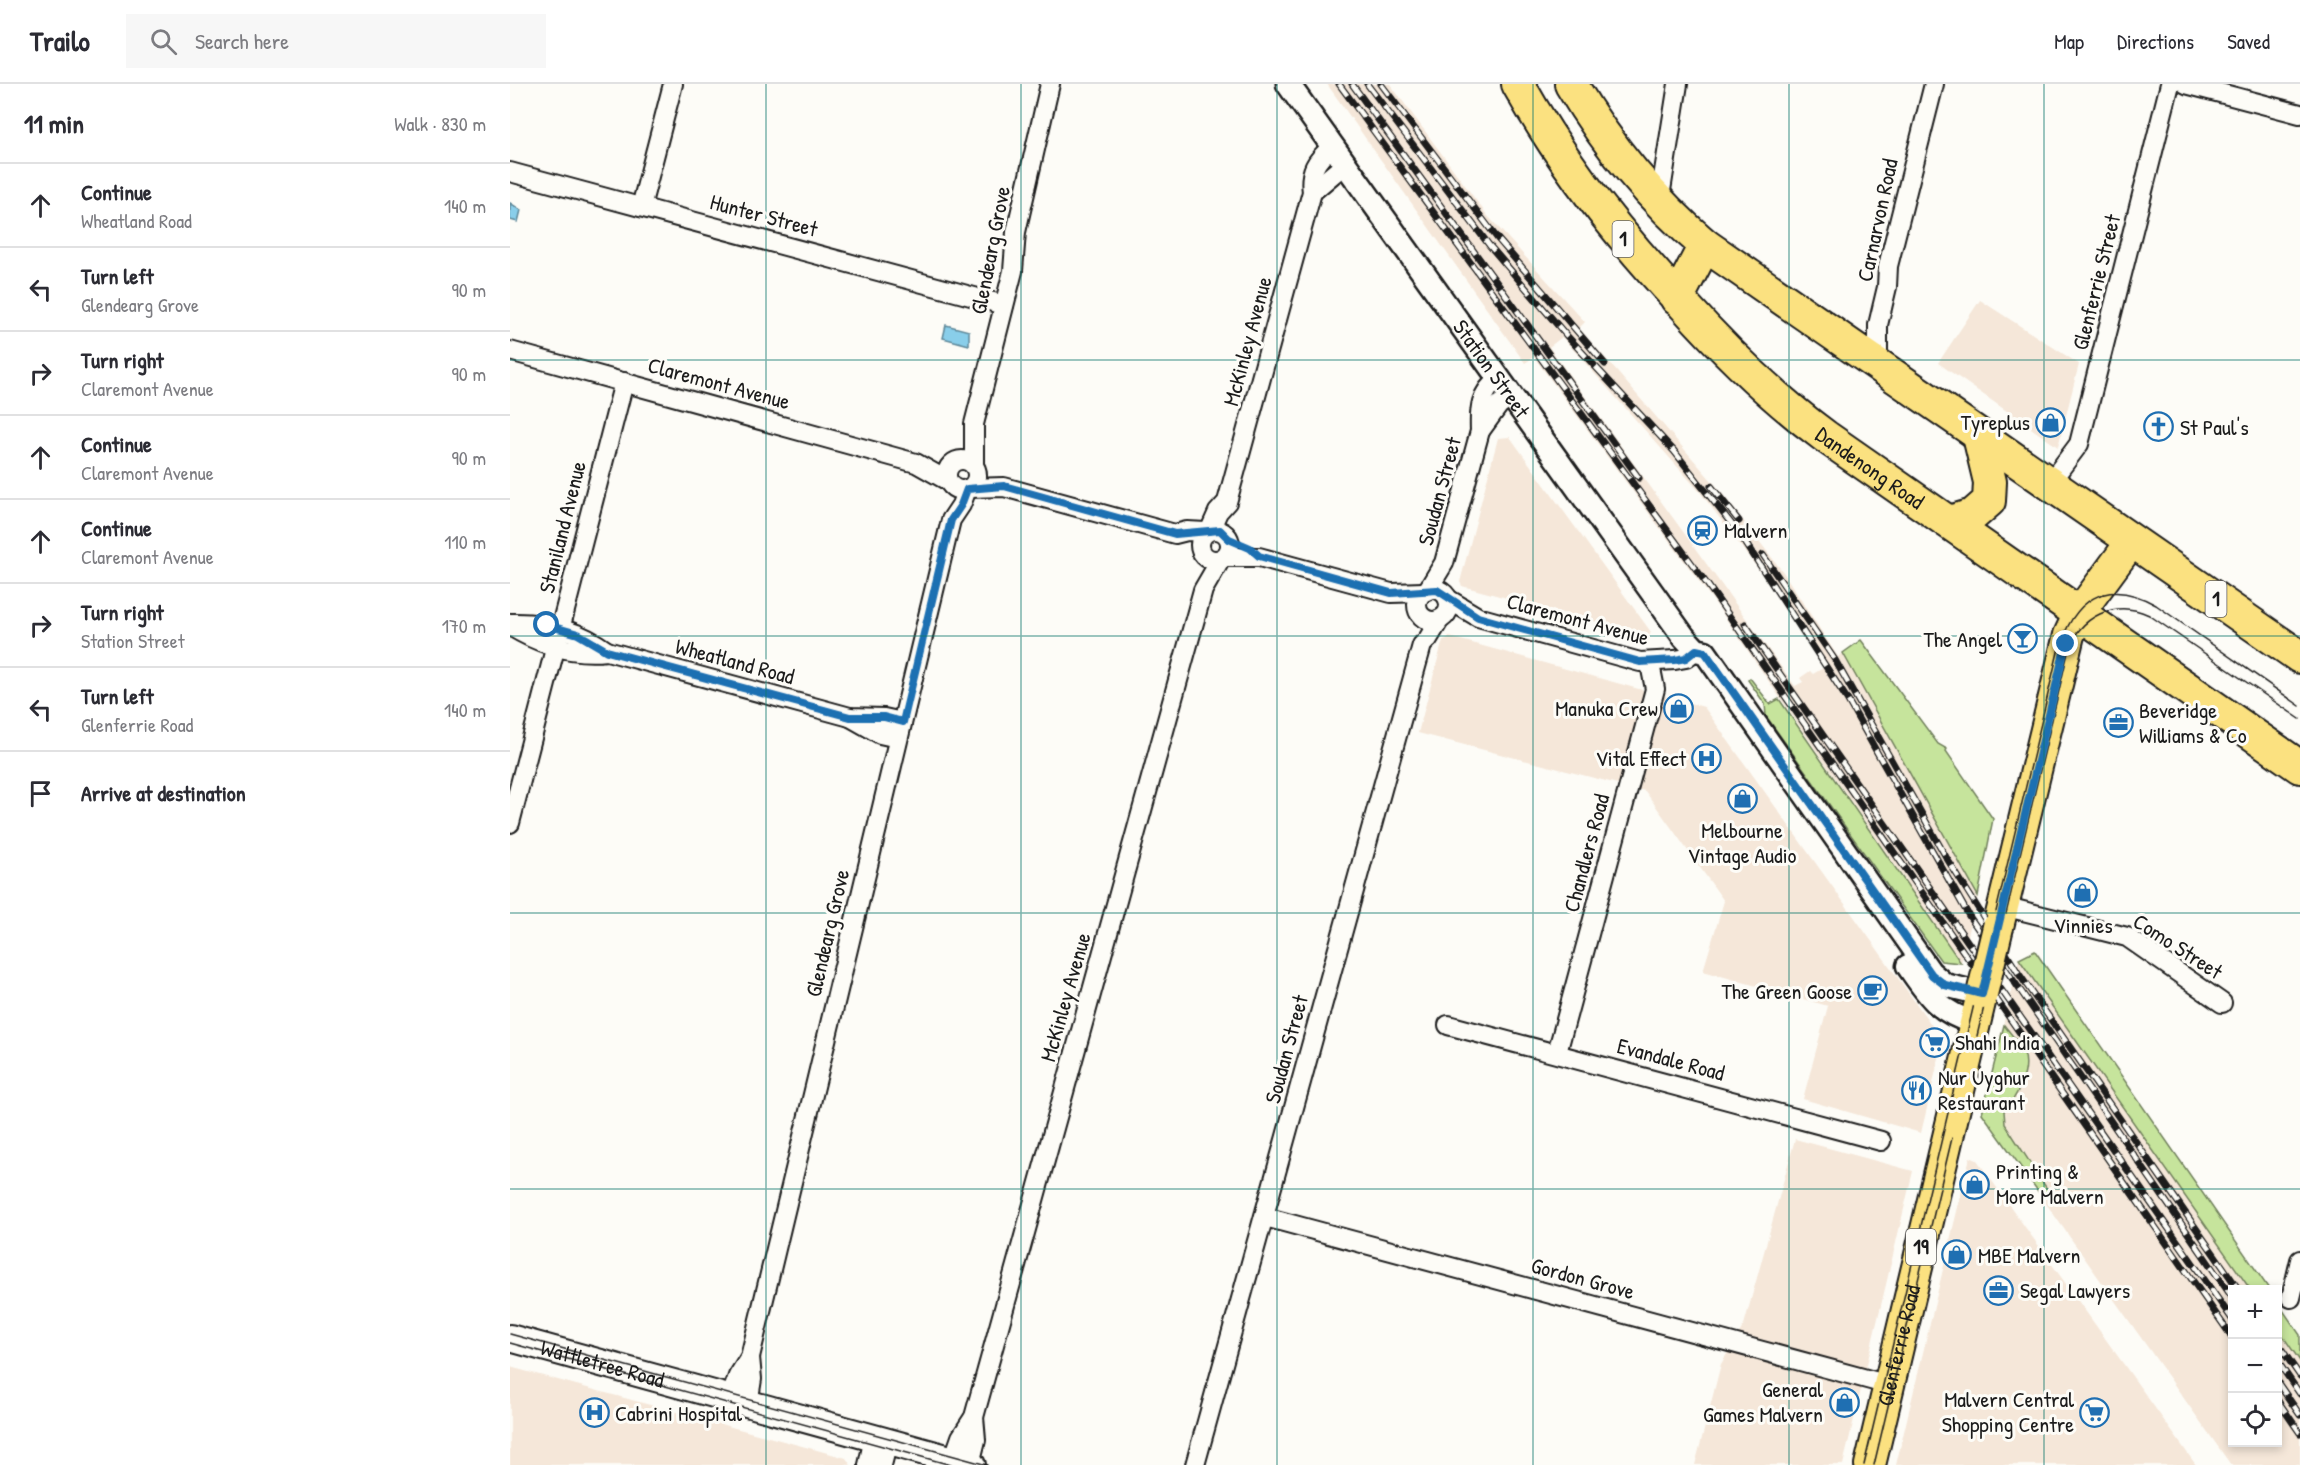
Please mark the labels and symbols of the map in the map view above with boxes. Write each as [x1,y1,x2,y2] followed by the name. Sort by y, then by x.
[1849,155,1905,284] street label: Carnarvon Road
[963,183,1017,317] street label: Glendearg Grove
[707,186,821,244] street label: Hunter Street
[2065,211,2127,353] street label: Glenferrie Street
[1612,221,1634,257] road number: 1
[1215,273,1279,409] street label: McKinley Avenue
[1446,313,1537,424] street label: Station Street
[645,350,794,416] street label: Claremont Avenue
[2035,406,2067,438] shop icon: Tyreplus
[1961,407,2030,437] place label: Tyreplus
[2143,411,2175,443] church icon: St Paul's
[2180,412,2249,442] place label: St Paul's
[1809,419,1931,516] street label: Dandenong Road
[1410,433,1468,549] street label: Soudan Street
[531,458,593,596] street label: Staniland Avenue
[1687,514,1719,546] station icon: Malvern
[1724,515,1788,545] place label: Malvern
[2206,581,2226,617] road number: 1
[1504,586,1653,652] street label: Claremont Avenue
[533,611,559,637] route start
[2007,623,2039,655] bar icon: The Angel
[1924,624,2002,654] place label: The Angel
[2052,630,2078,656] route end
[672,631,798,691] street label: Wheatland Road
[1663,692,1695,724] shop icon: Manuka Crew
[1555,693,1658,723] place label: Manuka Crew
[2139,695,2247,750] place label: Beveridge Williams & Co
[2102,707,2134,739] office icon: Beveridge Williams & Co
[1691,742,1723,774] hospital icon: Vital Effect
[1595,743,1686,773] place label: Vital Effect
[1726,782,1758,814] shop icon: Melbourne Vintage Audio
[1556,790,1616,915] street label: Chandlers Road
[1688,815,1797,870] place label: Melbourne Vintage Audio
[798,866,856,1000] street label: Glendearg Grove
[2067,877,2099,909] shop icon: Vinnies
[2127,906,2229,986] street label: Como Street
[2053,910,2113,940] place label: Vinnies
[1032,929,1098,1065] street label: McKinley Avenue
[1857,975,1889,1007] cafe icon: The Green Goose
[1722,976,1852,1006] place label: The Green Goose
[1257,991,1315,1107] street label: Soudan Street
[1918,1026,1950,1058] supermarket icon: Shahi India
[1955,1027,2040,1057] place label: Shahi India
[1614,1030,1728,1088] street label: Evandale Road
[1938,1062,2030,1117] place label: Nur Uyghur Restaurant
[1901,1074,1933,1106] restaurant icon: Nur Uyghur Restaurant
[1996,1156,2104,1211] place label: Printing & More Malvern
[1959,1168,1991,1200] shop icon: Printing & More Malvern
[1906,1229,1936,1265] road number: 19
[1941,1239,1973,1271] shop icon: MBE Malvern
[1978,1240,2081,1270] place label: MBE Malvern
[1528,1250,1638,1306] street label: Gordon Grove
[1983,1274,2015,1306] office icon: Segal Lawyers
[2020,1275,2130,1305] place label: Segal Lawyers
[1870,1281,1927,1409] street label: Glenferrie Road
[537,1332,668,1395] street label: Wattletree Road
[1703,1374,1823,1429] place label: General Games Malvern
[1942,1384,2074,1439] place label: Malvern Central Shopping Centre
[1828,1386,1860,1418] shop icon: General Games Malvern
[2079,1396,2111,1428] supermarket icon: Malvern Central Shopping Centre
[578,1397,610,1429] hospital icon: Cabrini Hospital
[615,1398,742,1428] place label: Cabrini Hospital

